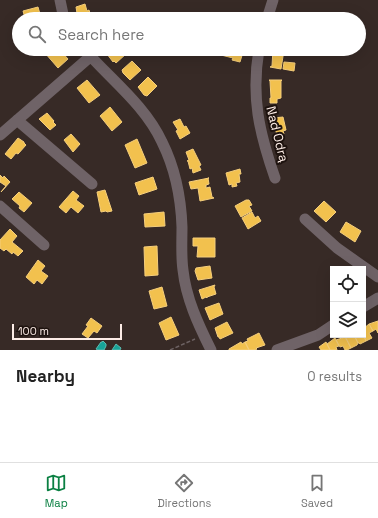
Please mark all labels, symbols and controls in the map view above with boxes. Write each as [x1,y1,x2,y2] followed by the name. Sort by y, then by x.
[12,12,366,56] search box
[26,23,48,45] icon: search
[58,25,144,44] text: Search here
[262,104,293,164] street label: Nad Odrą
[330,266,366,338] map controls
[330,266,366,302] button: locate
[330,302,366,338] button: layers
[12,322,122,341] scale bar
[18,324,49,338] text: 100 m
[16,365,75,387] text: Nearby
[307,368,362,385] text: 0 results
[45,472,68,510] tab: Map
[157,472,211,510] tab: Directions
[301,472,333,510] tab: Saved

